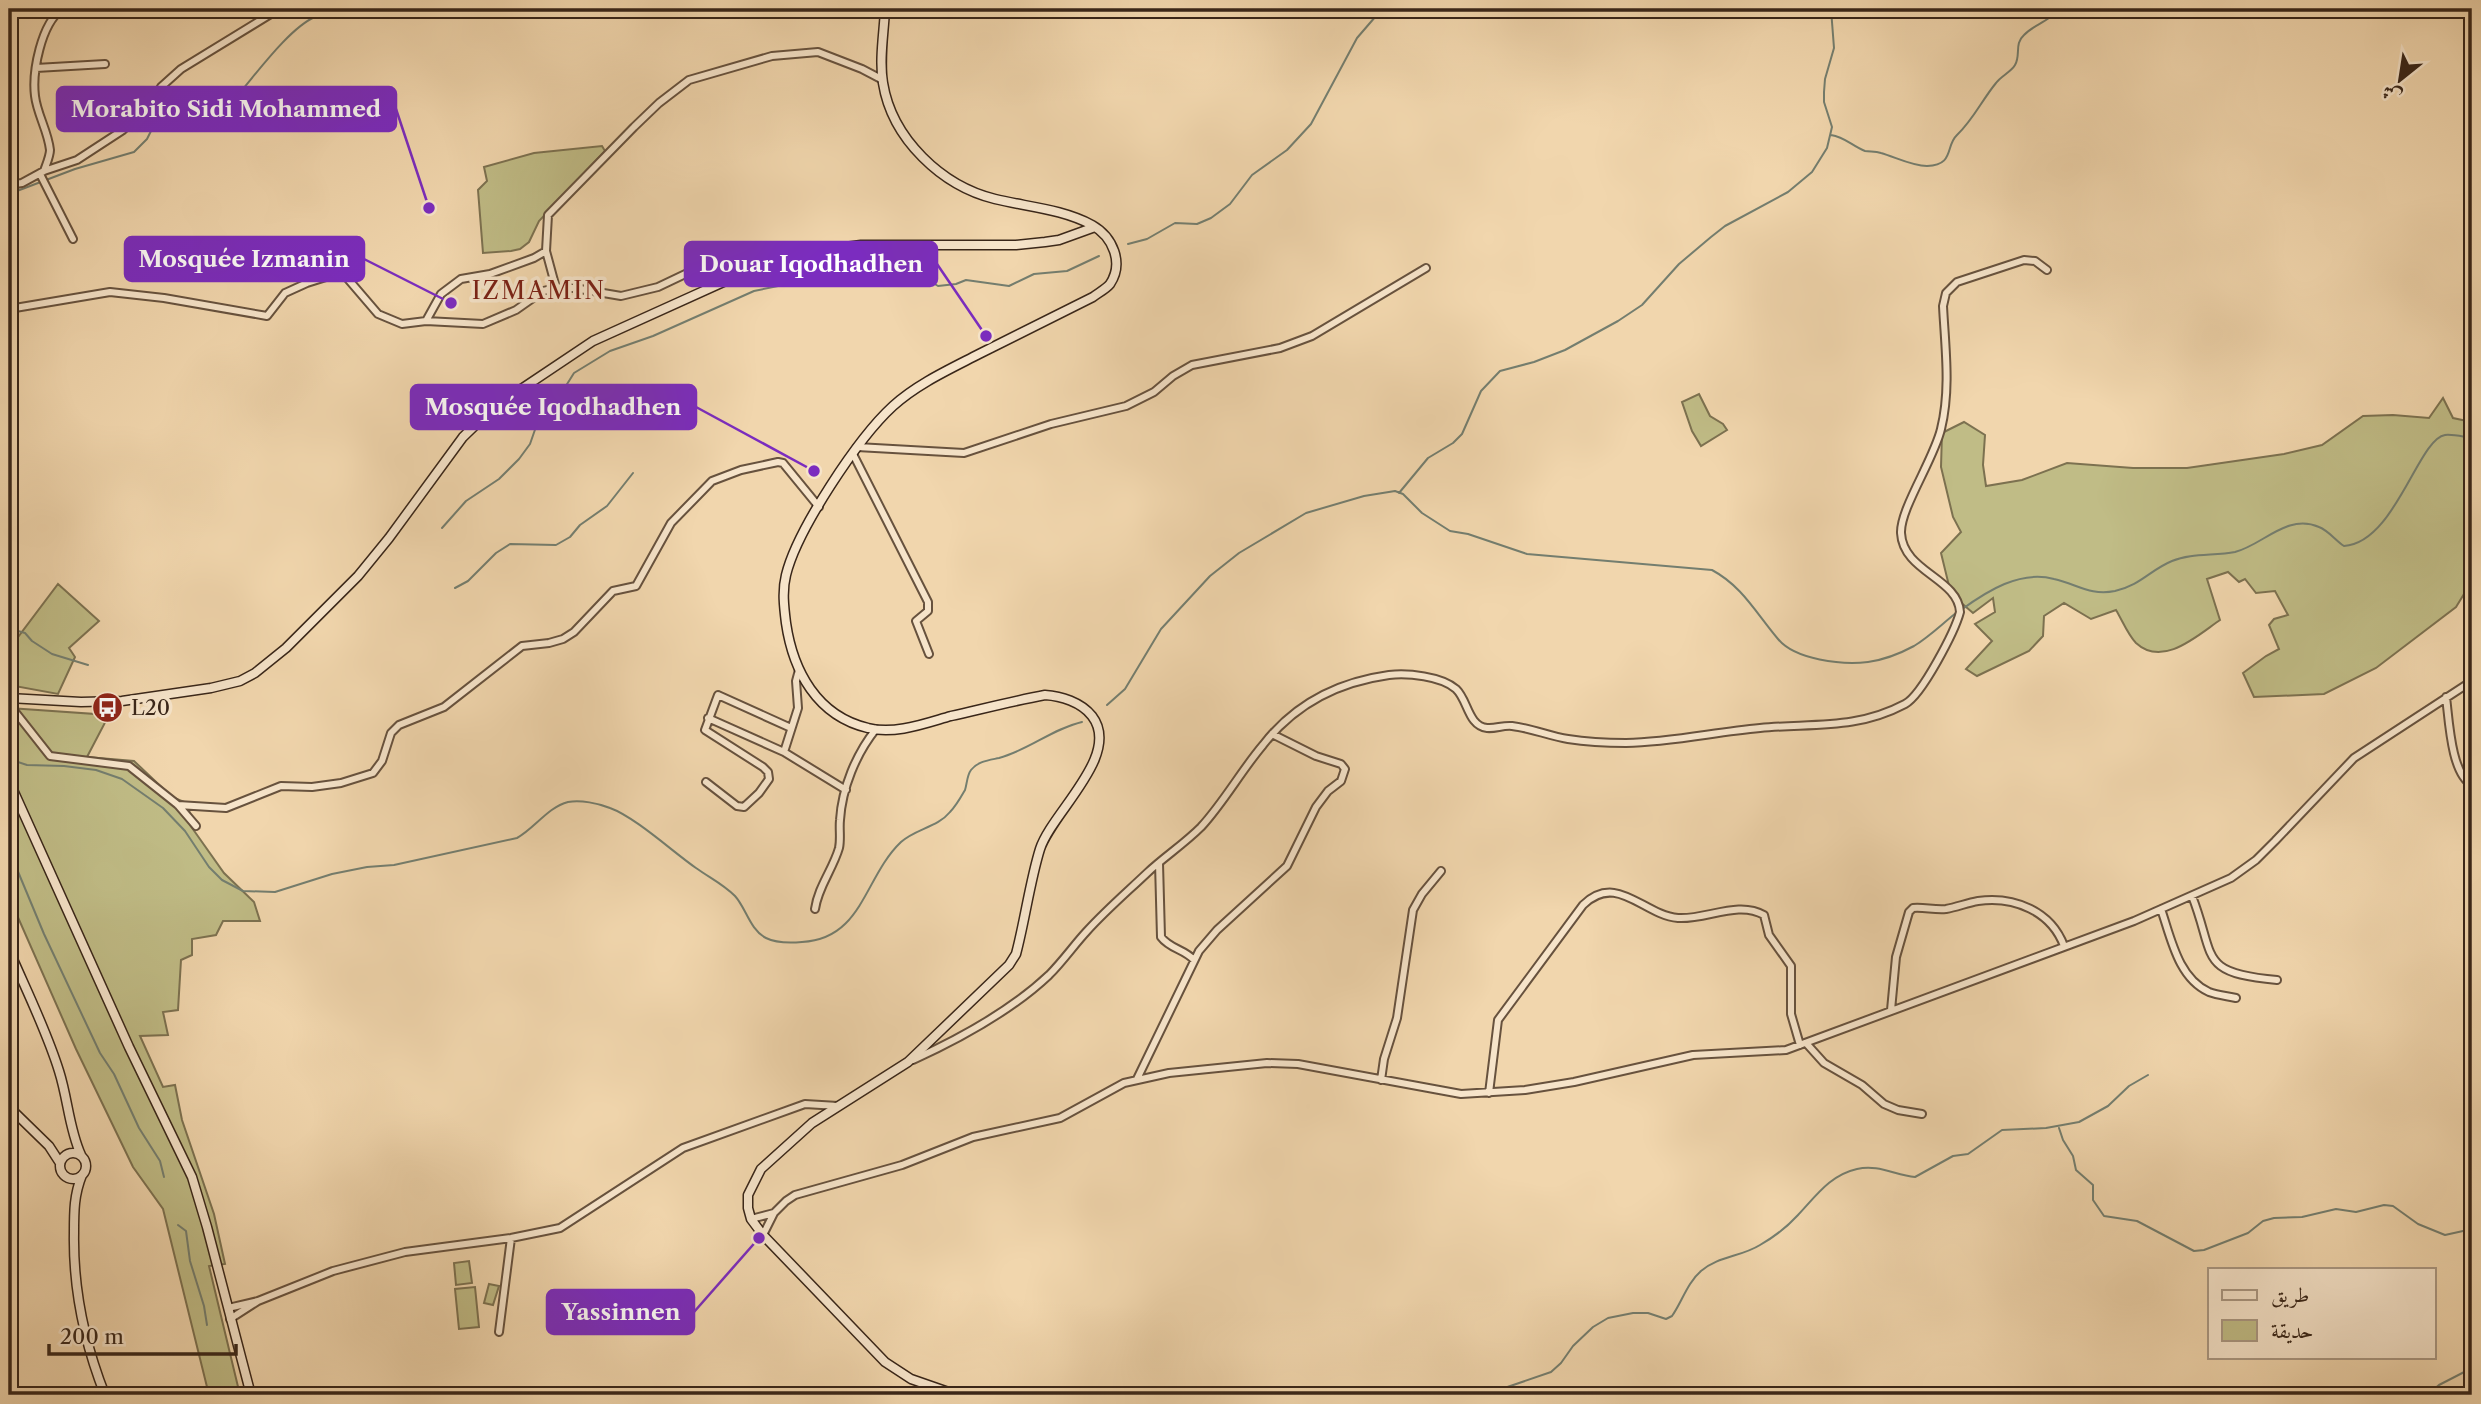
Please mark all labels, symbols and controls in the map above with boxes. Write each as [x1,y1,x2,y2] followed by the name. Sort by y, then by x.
[2366,46,2436,116] north arrow
[2378,80,2406,109] text: ش
[57,87,396,131] callout: Morabito Sidi Mohammed
[71,95,382,123] text: Morabito Sidi Mohammed
[125,237,364,281] callout: Mosquée Izmanin
[685,242,937,286] callout: Douar Iqodhadhen
[138,245,350,273] text: Mosquée Izmanin
[699,250,923,278] text: Douar Iqodhadhen
[472,276,606,305] district label: IZMAMIN
[411,385,696,429] callout: Mosquée Iqodhadhen
[425,393,682,421] text: Mosquée Iqodhadhen
[91,690,125,724] bus stop icon: L20
[131,695,170,720] place label: L20
[2208,1268,2436,1358] legend
[2271,1282,2309,1308] text: طريق
[547,1290,694,1334] callout: Yassinnen
[561,1298,681,1326] text: Yassinnen
[49,1313,236,1357] scale bar
[2271,1318,2314,1344] text: حديقة
[60,1324,124,1349] text: 200 m

